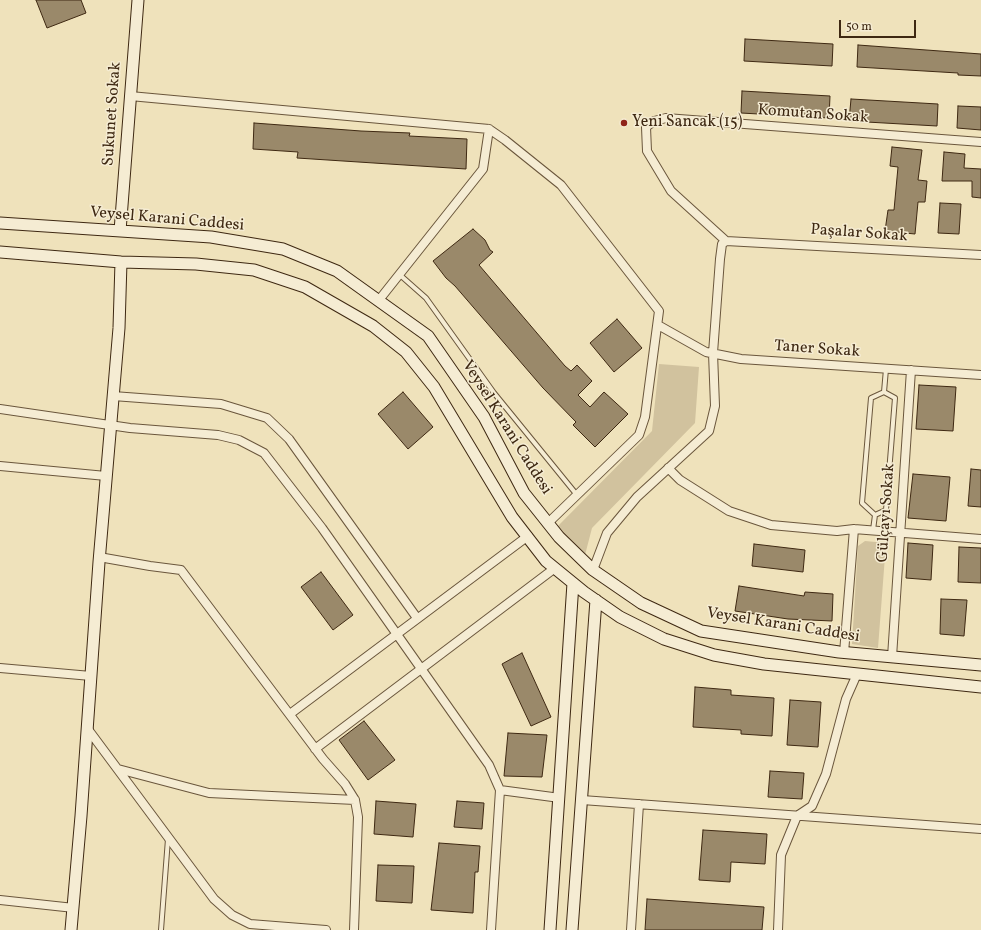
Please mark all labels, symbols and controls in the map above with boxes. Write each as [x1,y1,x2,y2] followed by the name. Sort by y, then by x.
[841,12,918,38] scale bar
[846,19,872,35] text: 50 m
[100,61,126,167] street label: Sukunet Sokak
[757,102,869,128] street label: Komutan Sokak
[632,113,742,133] place label: Yeni Sancak (15)
[619,118,629,128] marker: Yeni Sancak (15)
[89,204,245,236] street label: Veysel Karani Caddesi
[810,221,908,247] street label: Paşalar Sokak
[773,337,861,363] street label: Taner Sokak
[457,357,555,499] street label: Veysel Karani Caddesi
[874,463,900,563] street label: Gülçayı Sokak
[705,604,861,648] street label: Veysel Karani Caddesi

